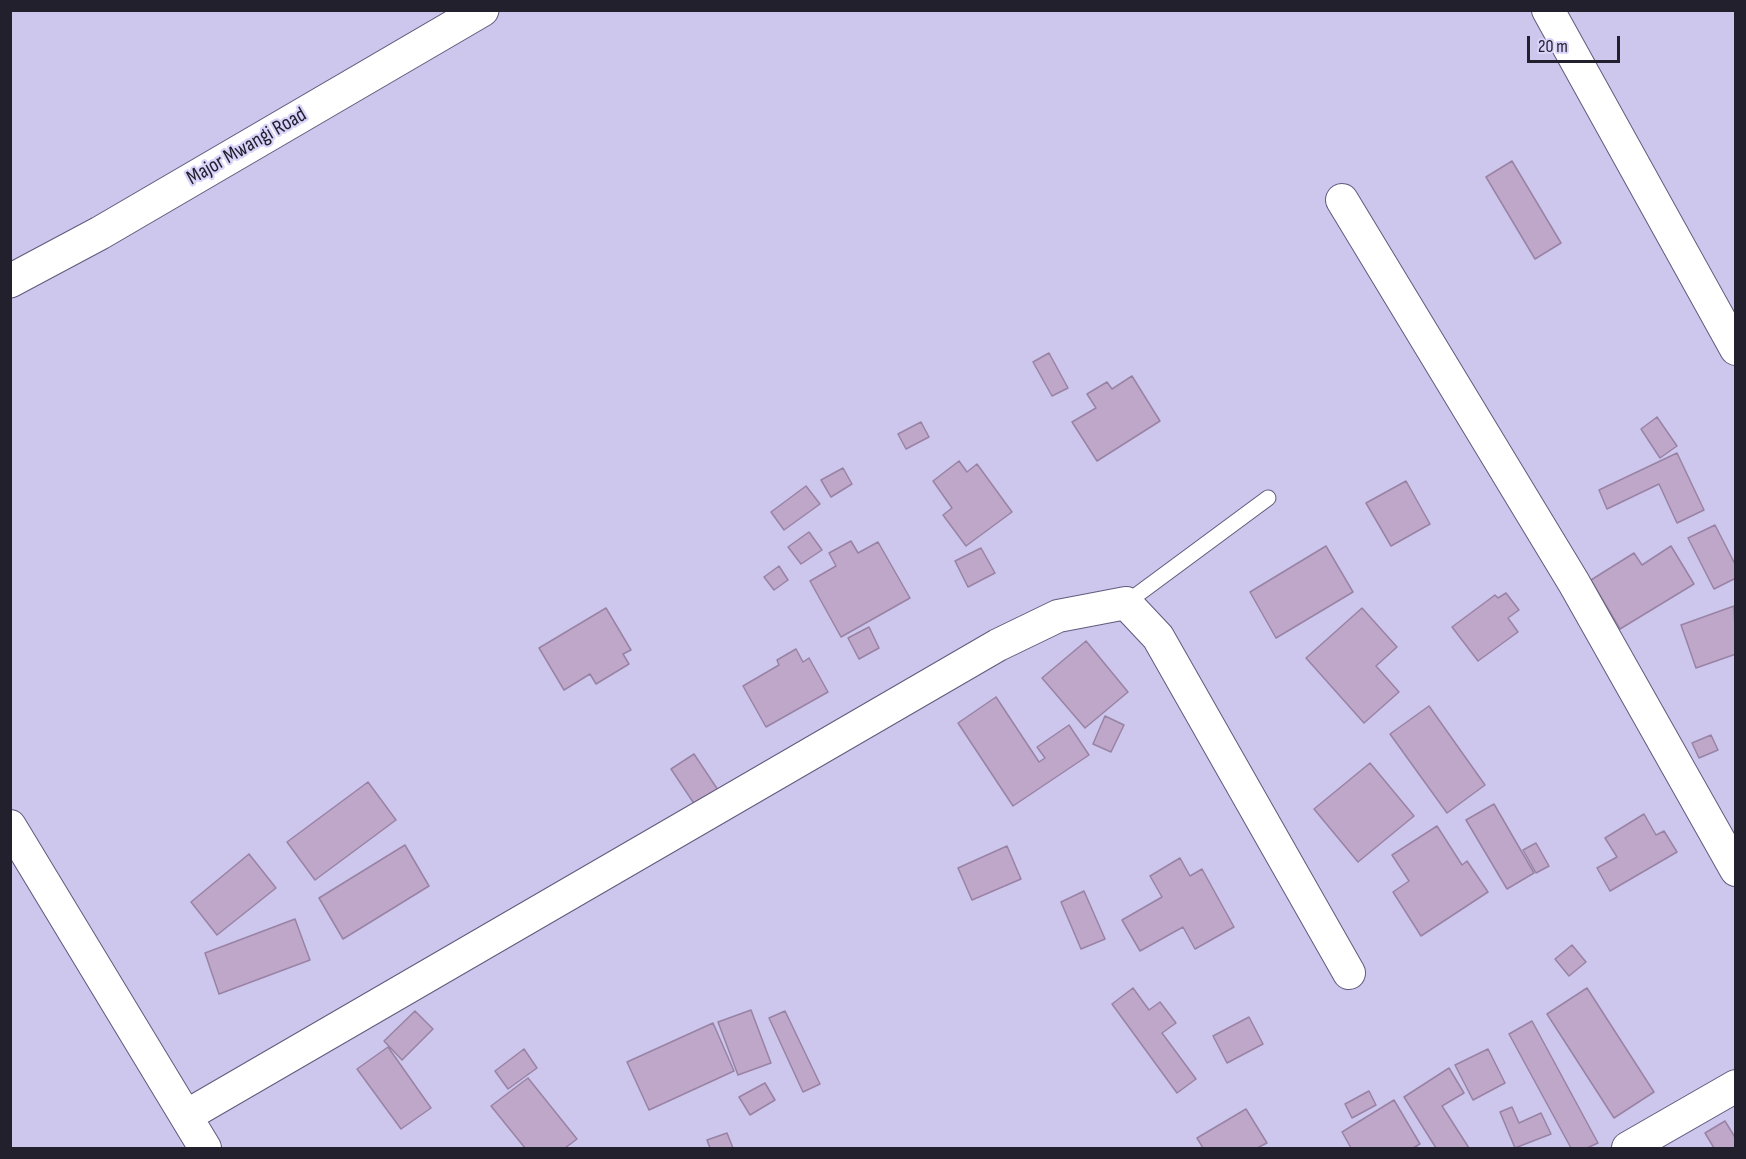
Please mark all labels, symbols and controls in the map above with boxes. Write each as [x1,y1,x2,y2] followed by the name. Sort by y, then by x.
[1530,24,1623,62] scale bar
[1538,36,1568,57] text: 20 m
[183,103,311,191] street label: Major Mwangi Road

